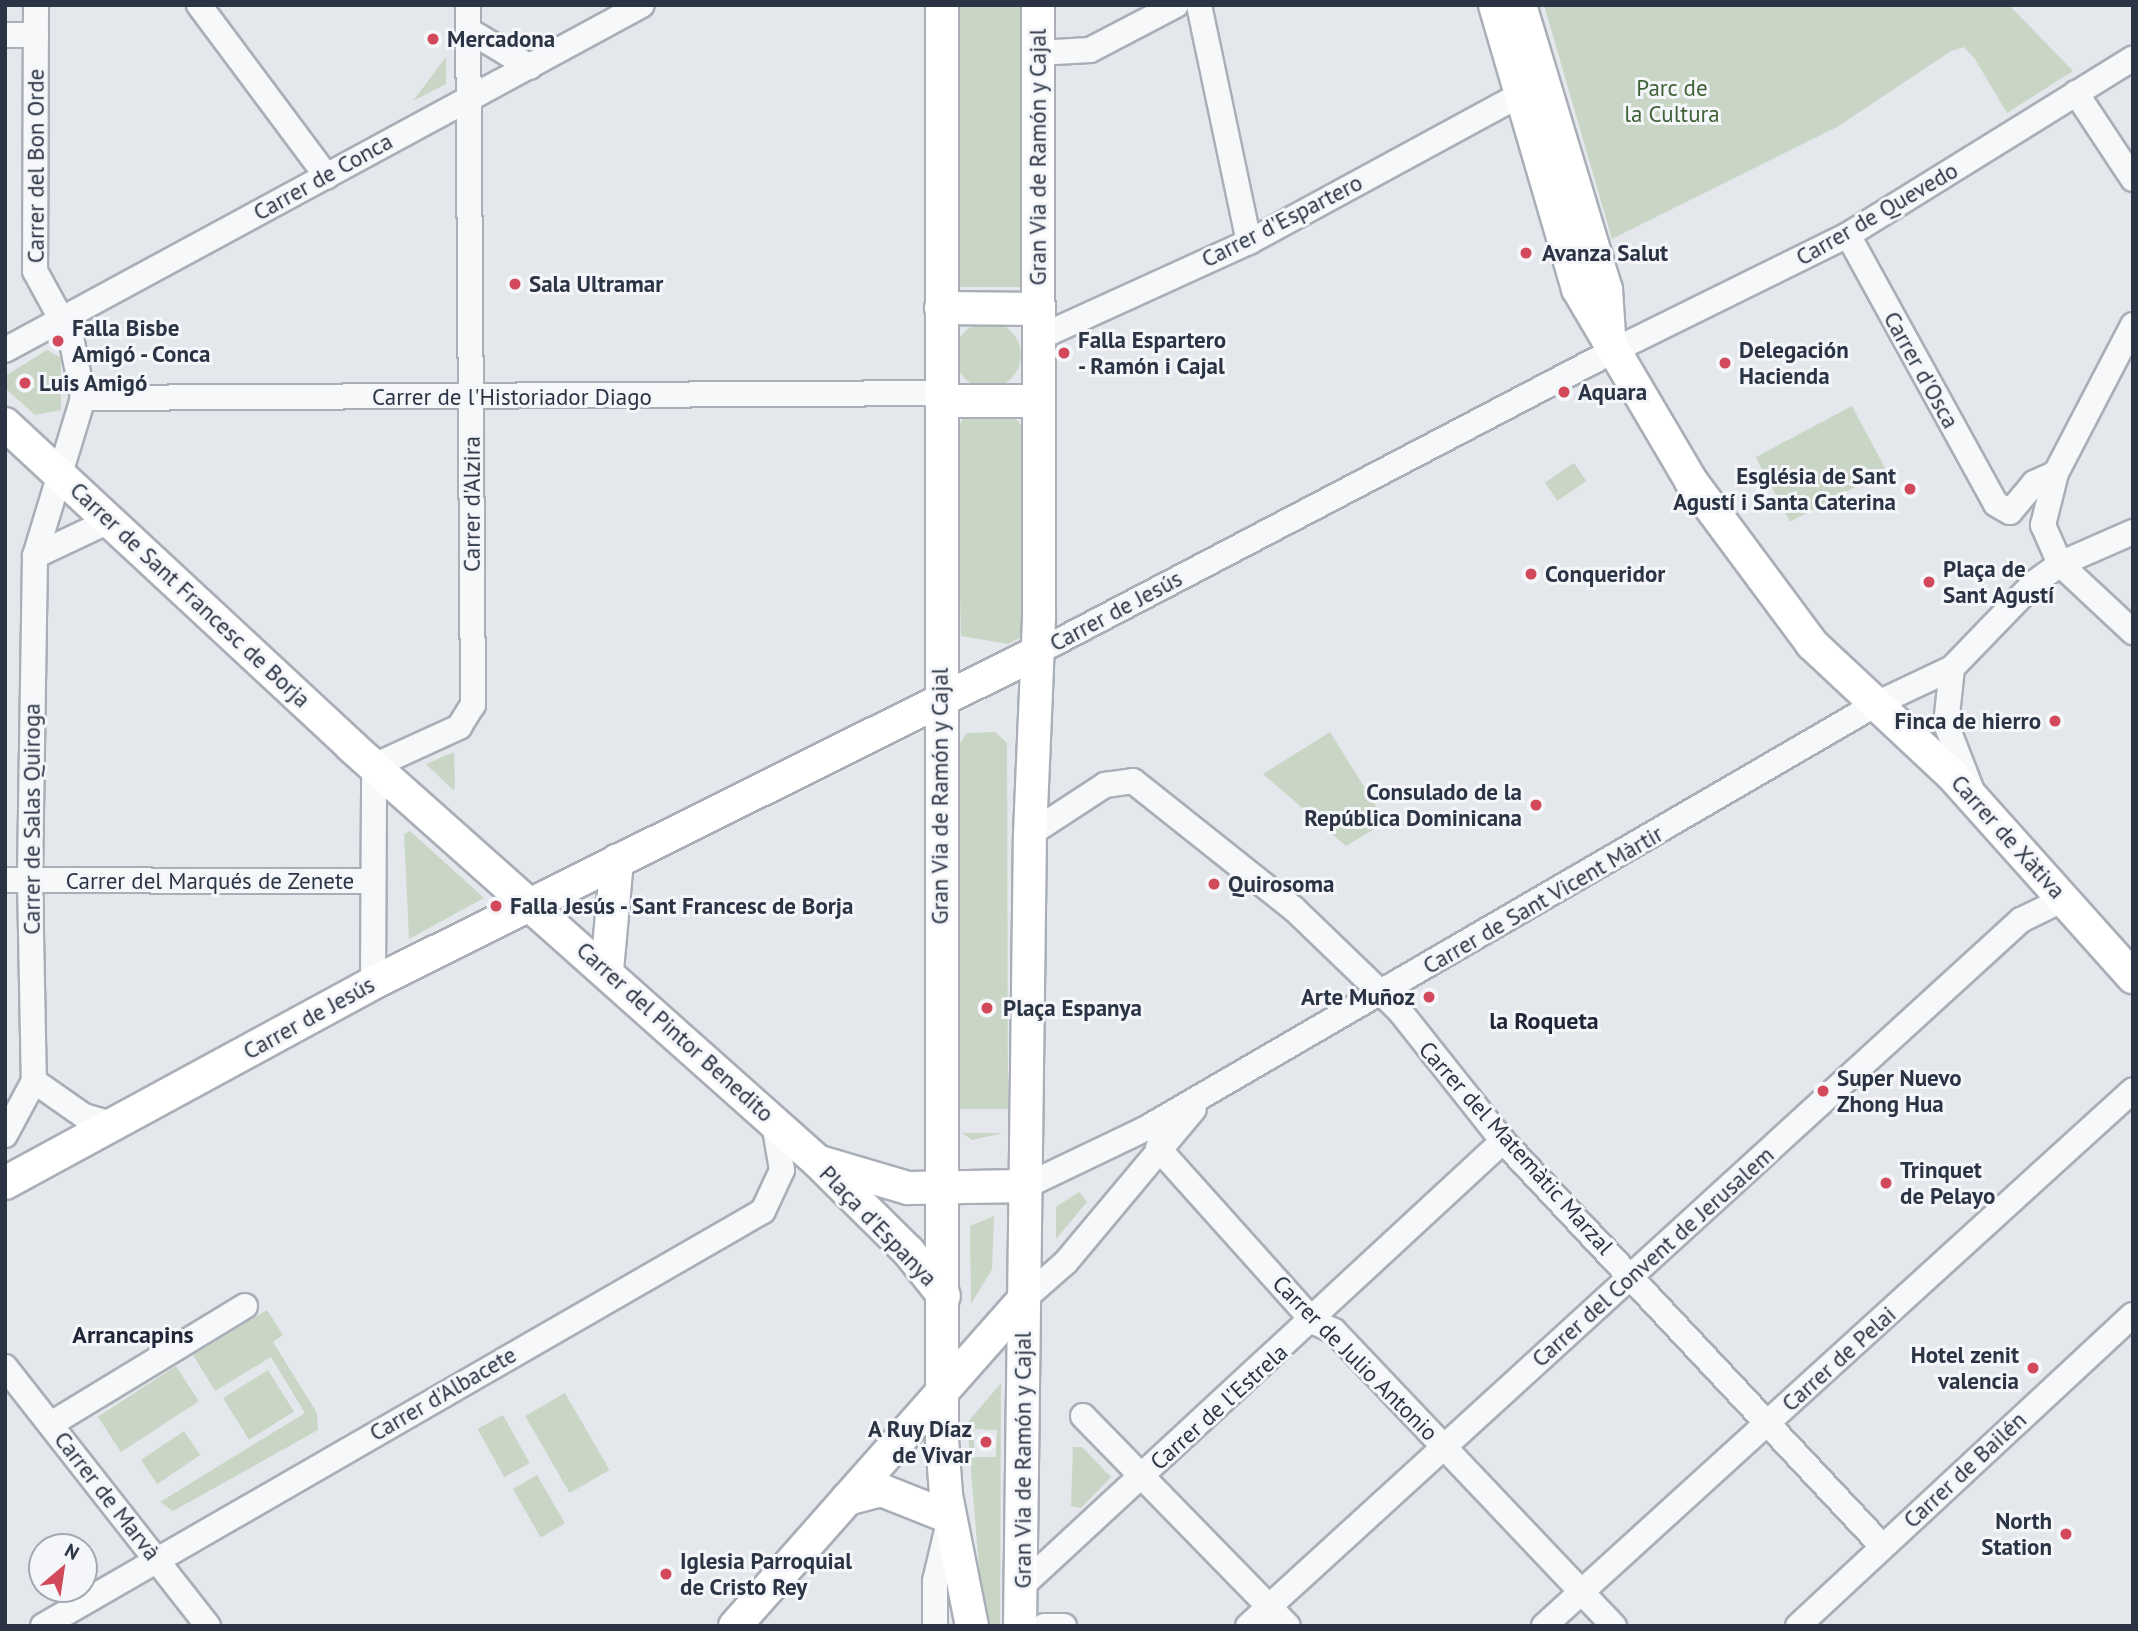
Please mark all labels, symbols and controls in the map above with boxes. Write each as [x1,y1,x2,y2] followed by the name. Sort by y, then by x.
[447,25,555,53] place label: Mercadona
[1024,28,1052,286] street label: Gran Via de Ramón y Cajal
[425,31,441,47] marker: Mercadona
[22,69,50,263] street label: Carrer del Bon Orde
[1624,74,1720,128] park label: Parc de la Cultura
[249,127,397,227] street label: Carrer de Conca
[1791,157,1963,271] street label: Carrer de Quevedo
[1197,169,1367,273] street label: Carrer d'Espartero
[1542,239,1668,267] place label: Avanza Salut
[1516,243,1536,263] marker: Avanza Salut
[529,270,663,298] place label: Sala Ultramar
[507,276,523,292] marker: Sala Ultramar
[1878,307,1964,433] street label: Carrer d'Osca
[72,314,213,368] place label: Falla Bisbe Amigó - Conca
[1078,326,1227,380] place label: Falla Espartero - Ramón i Cajal
[50,333,66,349] marker: Falla Bisbe Amigó - Conca
[1739,336,1849,390] place label: Delegación Hacienda
[1056,345,1072,361] marker: Falla Espartero - Ramón i Cajal
[1717,355,1733,371] marker: Delegación Hacienda
[39,369,148,397] place label: Luis Amigó
[17,375,33,391] marker: Luis Amigó
[1578,378,1647,406] place label: Aquara
[372,383,652,411] street label: Carrer de l'Historiador Diago
[1556,384,1572,400] marker: Aquara
[458,436,486,572] street label: Carrer d'Alzira
[1673,462,1896,516] place label: Església de Sant Agustí i Santa Caterina
[64,476,316,714] street label: Carrer de Sant Francesc de Borja
[1902,481,1918,497] marker: Església de Sant Agustí i Santa Caterina
[1943,555,2055,609] place label: Plaça de Sant Agustí
[1545,560,1665,588] place label: Conqueridor
[1045,565,1187,657] street label: Carrer de Jesús
[1523,566,1539,582] marker: Conqueridor
[1921,574,1937,590] marker: Plaça de Sant Agustí
[926,667,954,925] street label: Gran Via de Ramón y Cajal
[18,703,46,935] street label: Carrer de Salas Quiroga
[1895,707,2041,735] place label: Finca de hierro
[2047,713,2063,729] marker: Finca de hierro
[1945,769,2071,905] street label: Carrer de Xàtiva
[1304,778,1522,832] place label: Consulado de la República Dominicana
[1528,797,1544,813] marker: Consulado de la República Dominicana
[1418,820,1668,980] street label: Carrer de Sant Vicent Màrtir
[66,867,354,895] street label: Carrer del Marqués de Zenete
[1228,870,1334,898] place label: Quirosoma
[1206,876,1222,892] marker: Quirosoma
[510,892,857,920] place label: Falla Jesús - Sant Francesc de Borja
[488,898,504,914] marker: Falla Jesús - Sant Francesc de Borja
[571,936,779,1128] street label: Carrer del Pintor Benedito
[239,971,379,1065] street label: Carrer de Jesús
[1301,983,1415,1011] place label: Arte Muñoz
[1421,989,1437,1005] marker: Arte Muñoz
[1003,994,1142,1022] place label: Plaça Espanya
[977,998,997,1018] marker: Plaça Espanya
[1489,1007,1599,1035] district label: la Roqueta
[1413,1036,1619,1260] street label: Carrer del Matemàtic Marzal
[1837,1064,1962,1118] place label: Super Nuevo Zhong Hua
[1815,1083,1831,1099] marker: Super Nuevo Zhong Hua
[1527,1141,1779,1373] street label: Carrer del Convent de Jerusalem
[1900,1156,1995,1210] place label: Trinquet de Pelayo
[814,1160,942,1292] street label: Plaça d'Espanya
[1878,1175,1894,1191] marker: Trinquet de Pelayo
[1266,1269,1444,1447] street label: Carrer de Julio Antonio
[1776,1301,1902,1417] street label: Carrer de Pelai
[72,1321,194,1349] district label: Arrancapins
[1009,1331,1037,1589] street label: Gran Via de Ramón y Cajal
[1145,1338,1293,1476] street label: Carrer de l'Estrela
[365,1341,521,1447] street label: Carrer d'Albacete
[1911,1341,2019,1395] place label: Hotel zenit valencia
[2025,1360,2041,1376] marker: Hotel zenit valencia
[1898,1406,2032,1534] street label: Carrer de Bailén
[866,1415,972,1469] place label: A Ruy Díaz de Vivar
[48,1426,166,1566] street label: Carrer de Marvà
[978,1434,994,1450] marker: A Ruy Díaz de Vivar
[1981,1507,2052,1561] place label: North Station
[2058,1526,2074,1542] marker: North Station
[28,1533,98,1603] north arrow
[61,1538,83,1565] text: N
[680,1547,852,1601] place label: Iglesia Parroquial de Cristo Rey
[658,1566,674,1582] marker: Iglesia Parroquial de Cristo Rey

